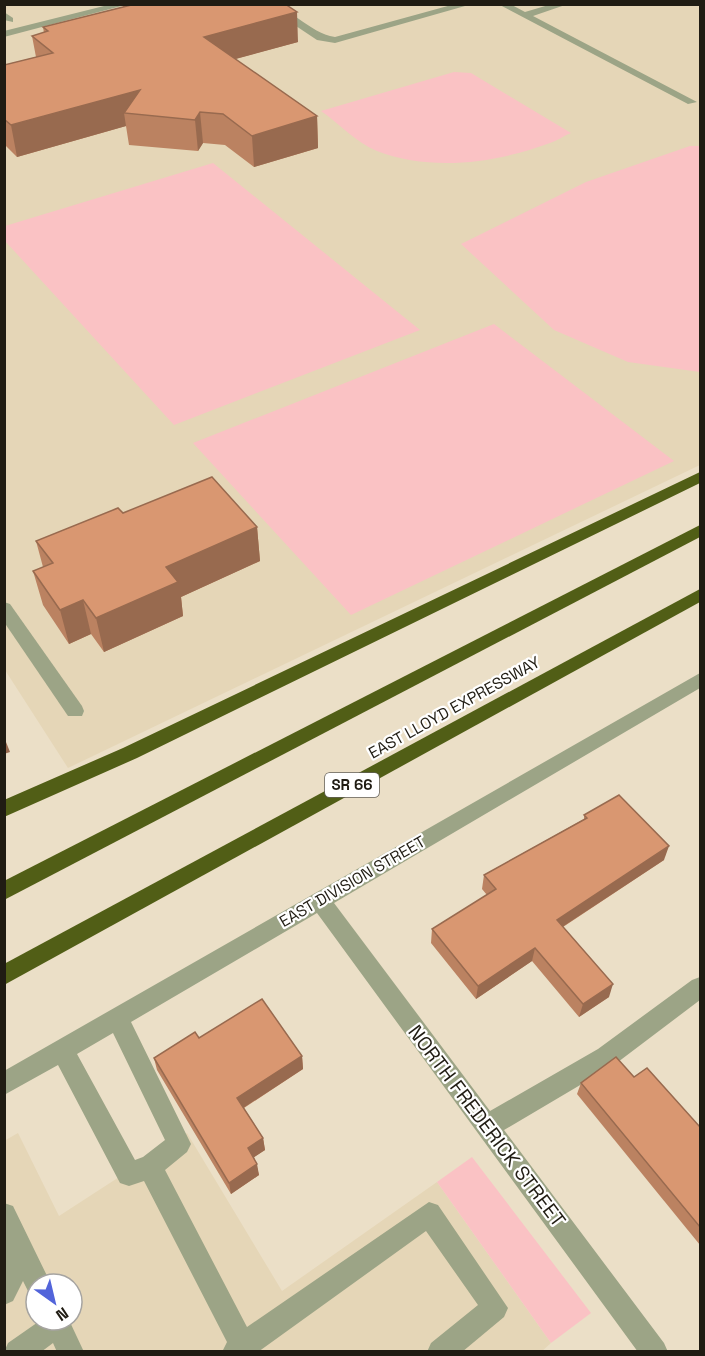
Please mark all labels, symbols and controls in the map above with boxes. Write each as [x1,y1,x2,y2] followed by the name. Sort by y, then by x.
[365,651,544,763] street label: EAST LLOYD EXPRESSWAY
[325,773,379,797] road number: SR 66
[275,831,429,932] street label: EAST DIVISION STREET
[403,1020,572,1232] street label: NORTH FREDERICK STREET
[24,1272,84,1332] north arrow
[52,1302,72,1326] text: N

